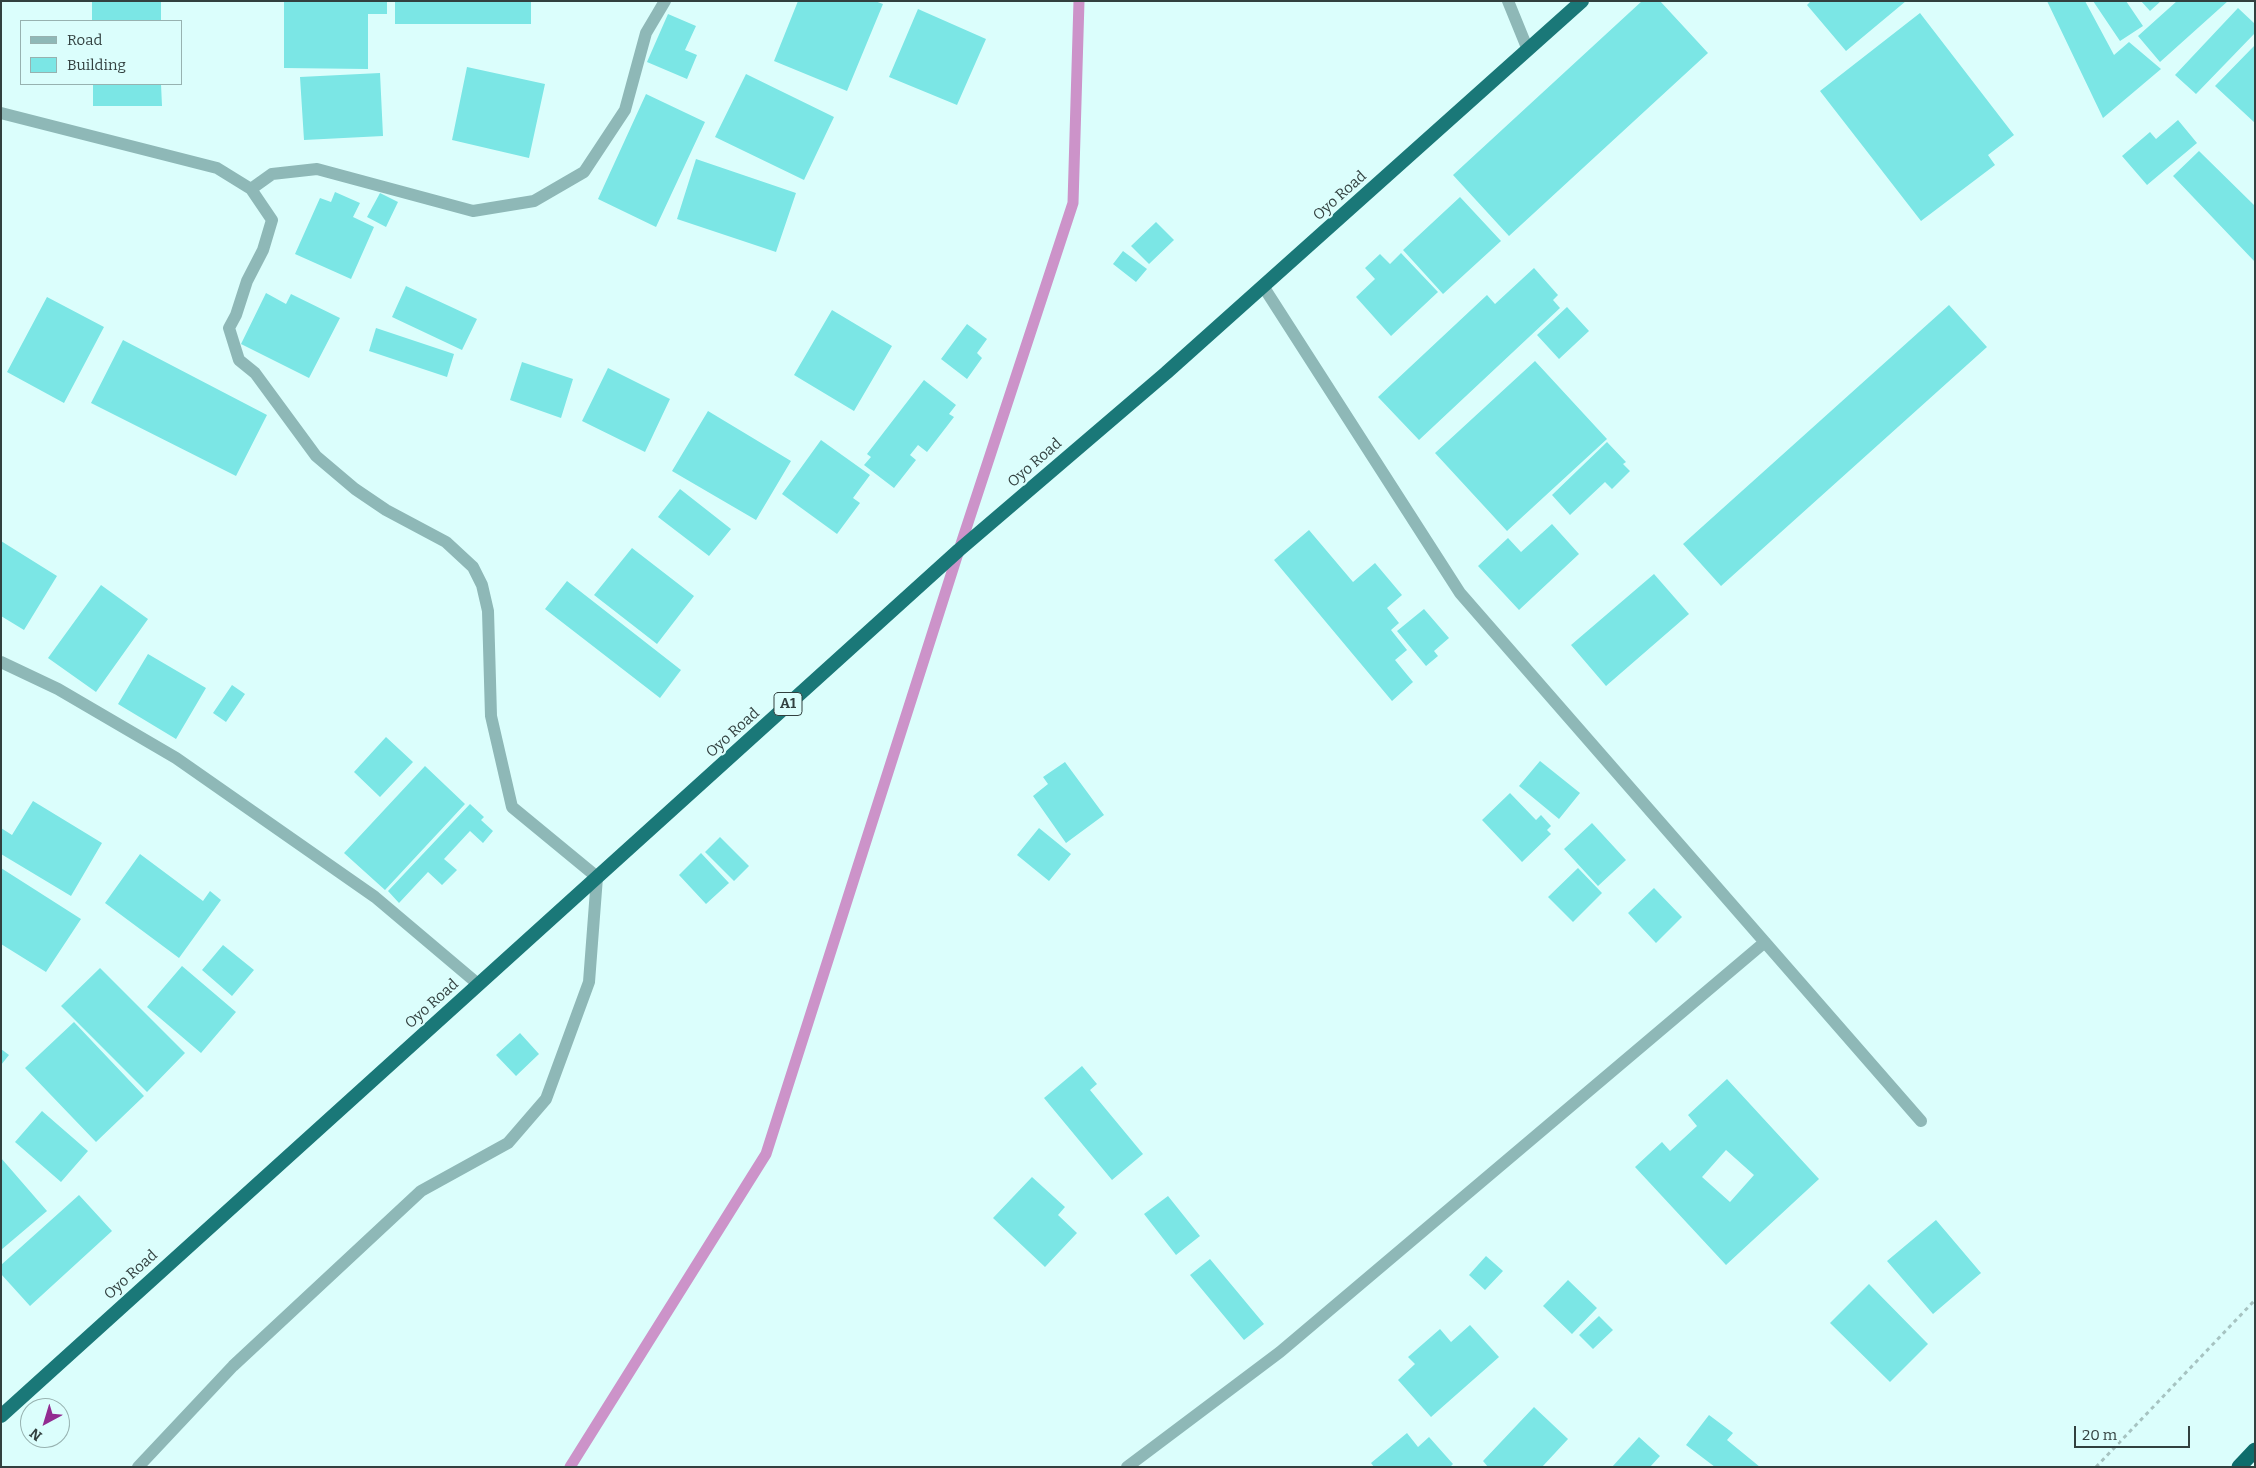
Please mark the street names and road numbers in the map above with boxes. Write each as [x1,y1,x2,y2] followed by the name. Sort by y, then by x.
[1310,167,1370,225] street label: Oyo Road
[1004,435,1066,491] street label: Oyo Road
[774,692,802,716] road number: A1
[703,704,763,762] street label: Oyo Road
[402,975,462,1033] street label: Oyo Road
[101,1246,161,1304] street label: Oyo Road

